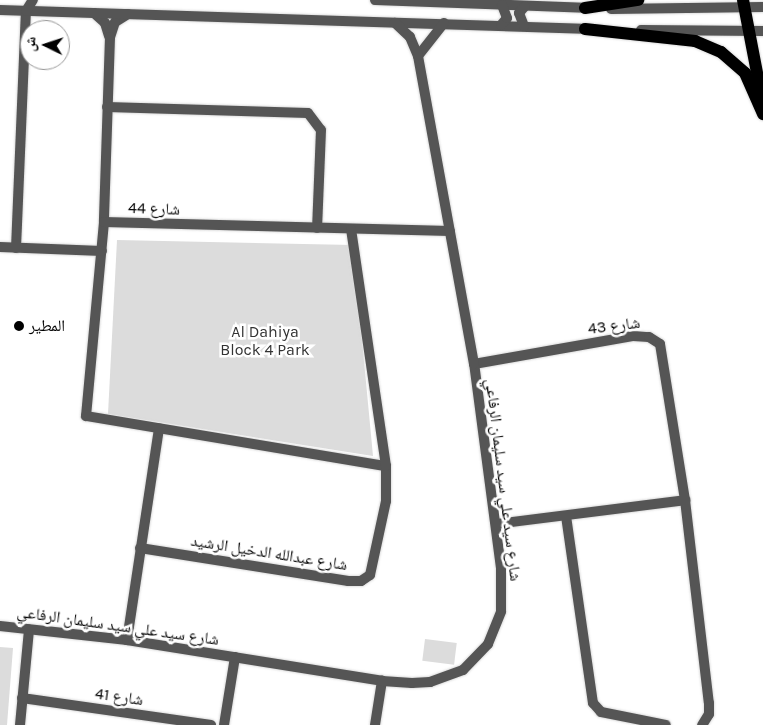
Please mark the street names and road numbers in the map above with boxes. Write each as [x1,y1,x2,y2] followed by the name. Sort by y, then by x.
[128,198,180,220] street label: شارع 44
[587,313,641,339] street label: شارع 43
[481,378,525,582] street label: شارع سيد علي سيد سليمان الرفاعي
[189,531,349,575] street label: شارع عبدالله الدخيل الرشيد
[16,602,220,650] street label: شارع سيد علي سيد سليمان الرفاعي
[94,684,144,710] street label: شارع 41

